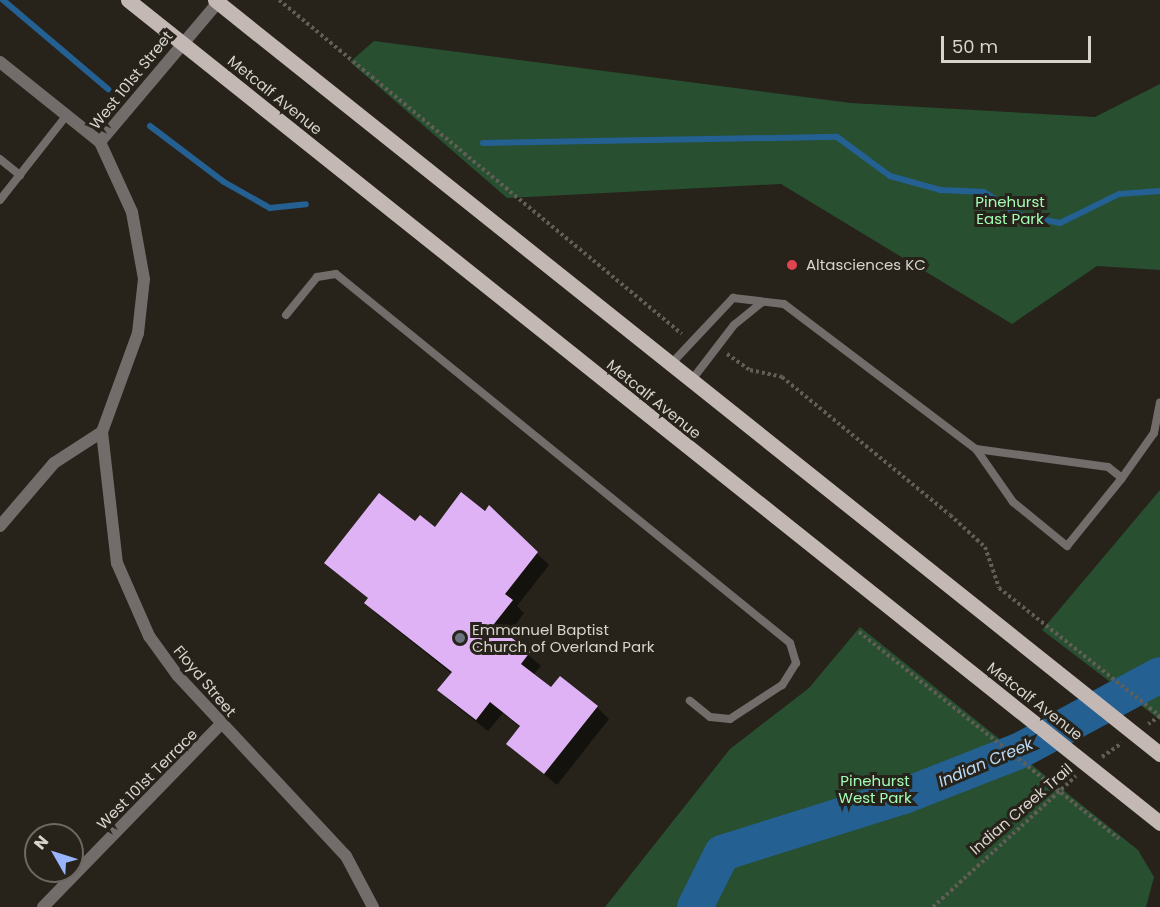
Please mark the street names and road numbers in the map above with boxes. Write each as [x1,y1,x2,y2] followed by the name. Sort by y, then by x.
[86,27,176,133] street label: West 101st Street
[224,52,326,138] street label: Metcalf Avenue
[603,356,705,442] street label: Metcalf Avenue
[170,642,240,720] street label: Floyd Street
[984,658,1086,744] street label: Metcalf Avenue
[93,725,201,833] street label: West 101st Terrace
[966,760,1076,858] street label: Indian Creek Trail

